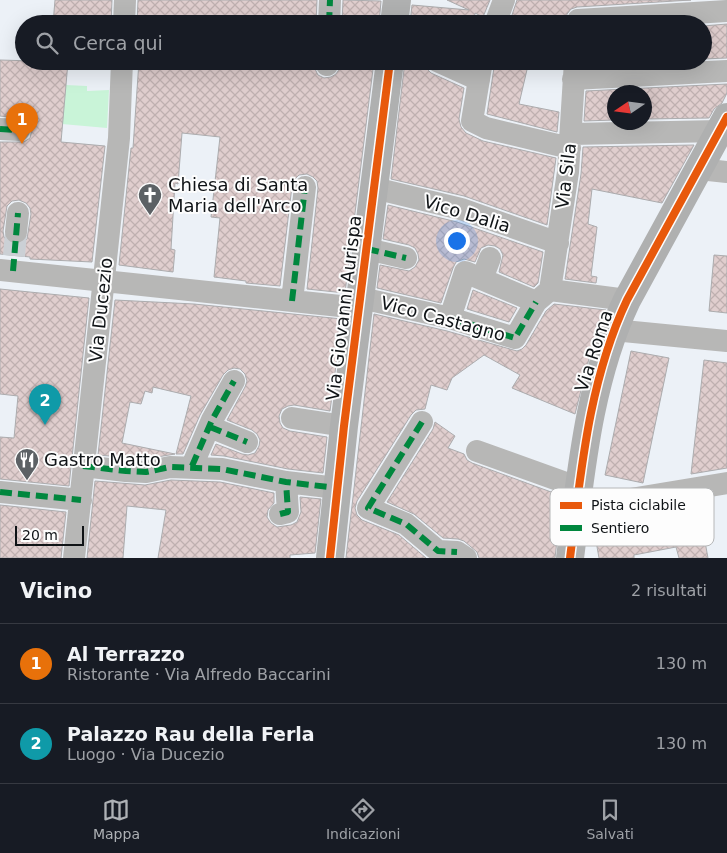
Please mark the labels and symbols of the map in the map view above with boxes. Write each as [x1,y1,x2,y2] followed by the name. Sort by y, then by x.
[607,85,652,130] north arrow
[6,103,38,144] pin: 1
[551,142,580,210] street label: Via Sila
[168,174,308,216] place label: Chiesa di Santa Maria dell'Arco
[137,182,163,216] church icon: Chiesa di Santa Maria dell'Arco
[421,190,513,237] street label: Vico Dalia
[322,214,365,402] street label: Via Giovanni Aurispa
[444,228,470,254] your location
[85,256,116,363] street label: Via Ducezio
[378,292,508,345] street label: Vico Castagno
[570,307,617,394] street label: Via Roma
[29,384,61,425] pin: 2
[14,447,40,481] restaurant icon: Gastro Matto
[44,449,161,470] place label: Gastro Matto
[550,488,714,546] legend
[591,497,686,513] text: Pista ciclabile
[591,520,649,536] text: Sentiero
[15,523,84,546] scale bar

